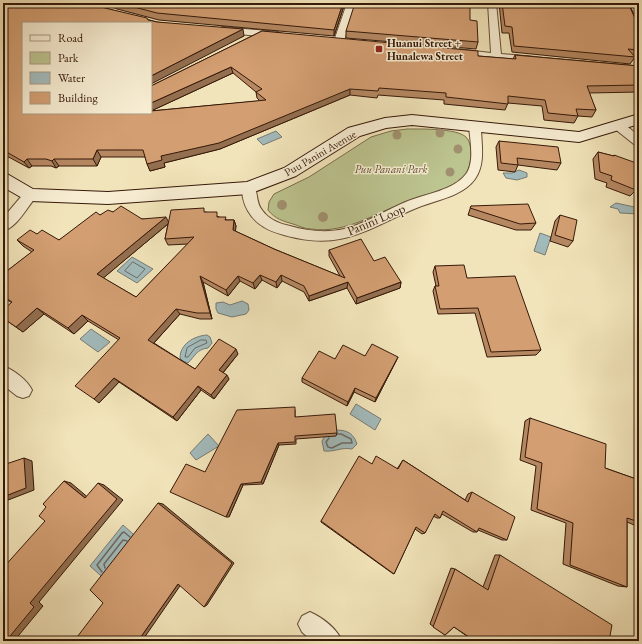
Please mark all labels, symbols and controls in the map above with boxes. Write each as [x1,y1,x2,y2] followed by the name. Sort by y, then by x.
[22,22,152,114] legend
[58,30,84,46] text: Road
[387,36,464,63] place label: Huanui Street + Hunalewa Street
[374,44,384,54] marker: Huanui Street + Hunalewa Street
[58,50,79,66] text: Park
[58,70,85,86] text: Water
[58,90,99,106] text: Building
[282,126,359,179] street label: Puu Panini Avenue
[355,162,427,176] park label: Puu Panani Park
[345,199,408,239] street label: Panini Loop

